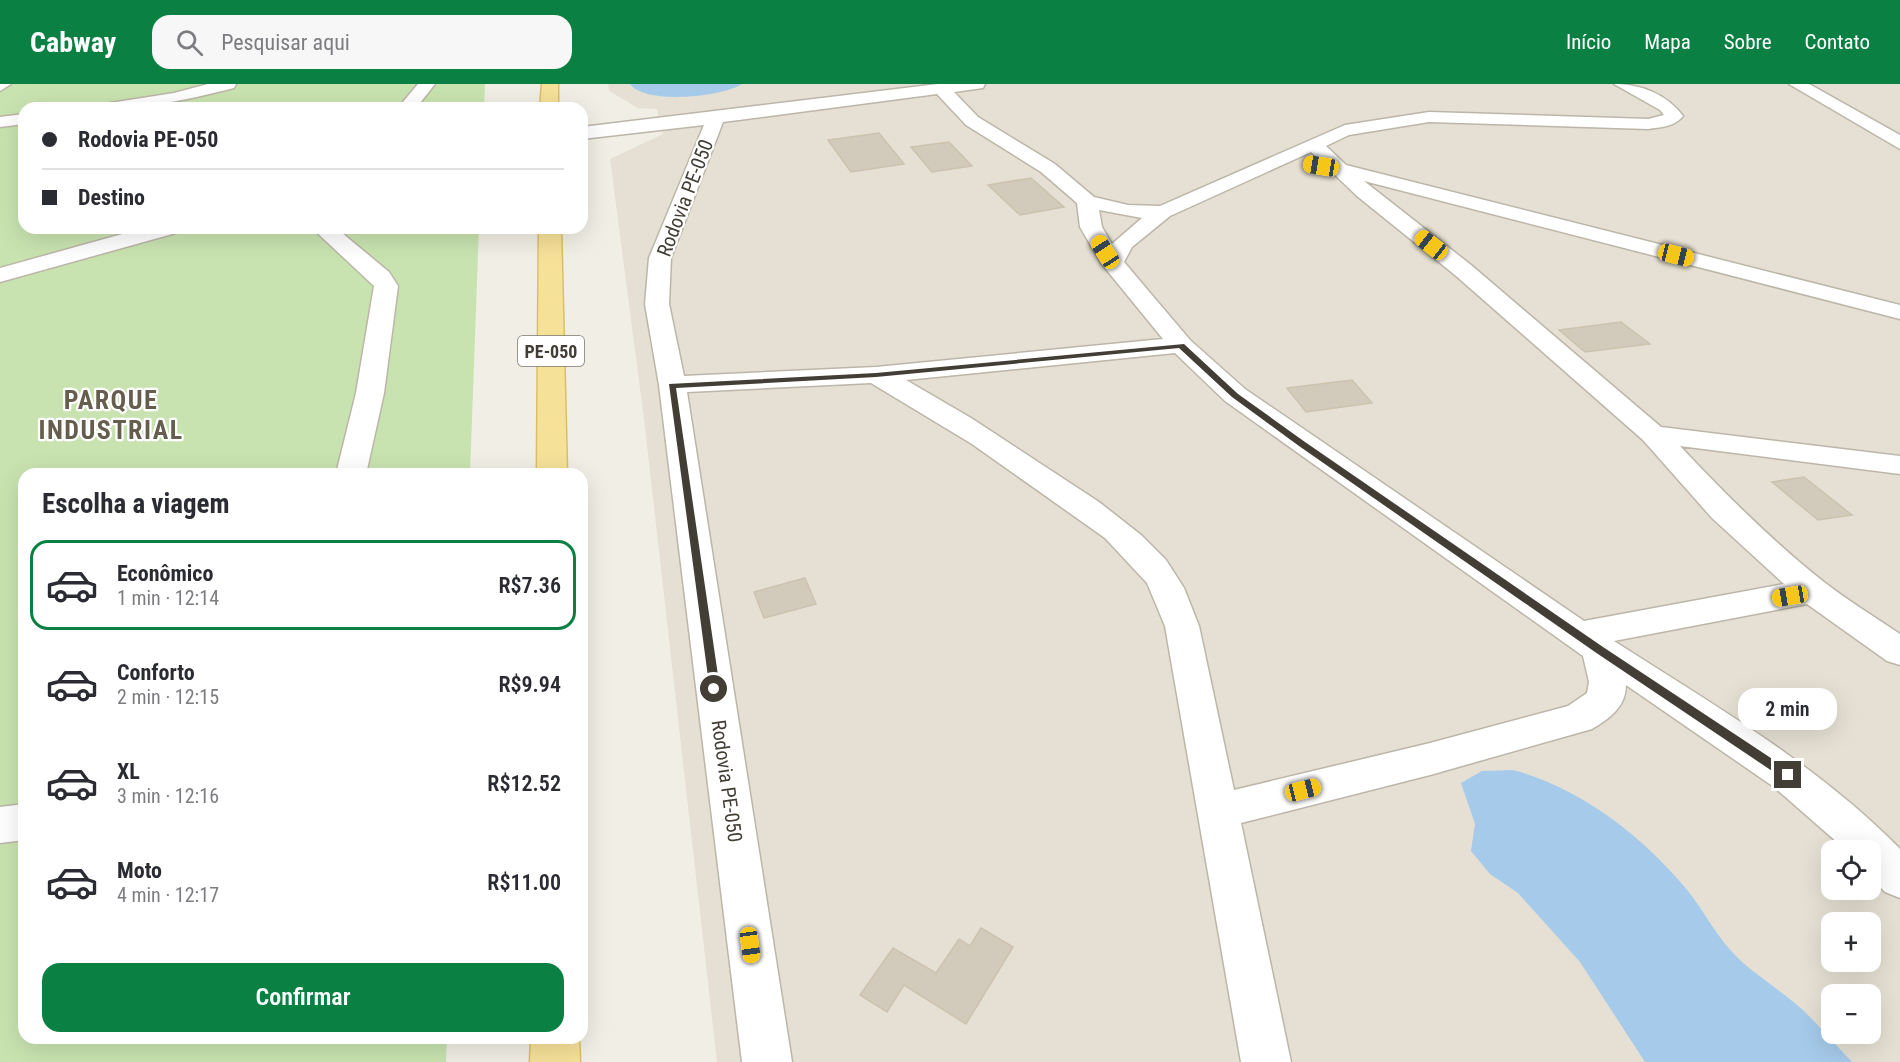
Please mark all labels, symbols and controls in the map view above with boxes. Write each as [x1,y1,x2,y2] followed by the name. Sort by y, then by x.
[152,15,572,69] search box
[30,26,116,59] text: Cabway
[173,26,206,59] icon: search
[221,30,350,55] text: Pesquisar aqui
[1566,30,1611,54] text: Início
[1644,30,1691,54] text: Mapa
[1724,30,1772,54] text: Sobre
[1805,30,1870,54] text: Contato
[78,127,218,152] text: Rodovia PE-050
[652,136,718,260] street label: Rodovia PE-050
[1302,154,1340,178] car
[78,185,145,210] text: Destino
[1411,227,1451,263] car
[1088,232,1122,272] car
[1656,242,1696,268] car
[518,336,584,366] road number: PE-050
[38,385,184,445] district label: PARQUE INDUSTRIAL
[42,488,230,520] text: Escolha a viagem
[45,558,99,612] icon: car
[117,561,213,586] text: Econômico
[498,573,561,598] text: R$7.36
[1771,584,1809,608] car
[117,586,219,610] text: 1 min · 12:14
[45,657,99,711] icon: car
[117,660,195,685] text: Conforto
[498,672,561,697] text: R$9.94
[700,675,727,702] route start
[117,685,219,709] text: 2 min · 12:15
[1738,688,1838,730] callout: 2 min
[1765,697,1810,721] text: 2 min
[707,718,747,844] street label: Rodovia PE-050
[45,756,99,810] icon: car
[117,759,140,784] text: XL
[1774,761,1801,788] route end
[487,771,561,796] text: R$12.52
[1283,777,1323,803] car
[117,784,219,808] text: 3 min · 12:16
[1821,840,1881,1044] map controls
[1821,840,1881,900] button: locate
[45,855,99,909] icon: car
[117,858,162,883] text: Moto
[487,870,561,895] text: R$11.00
[117,883,219,907] text: 4 min · 12:17
[1821,912,1881,972] button: +
[739,926,761,964] car
[42,963,564,1032] button: Confirmar
[1821,984,1881,1044] button: −

